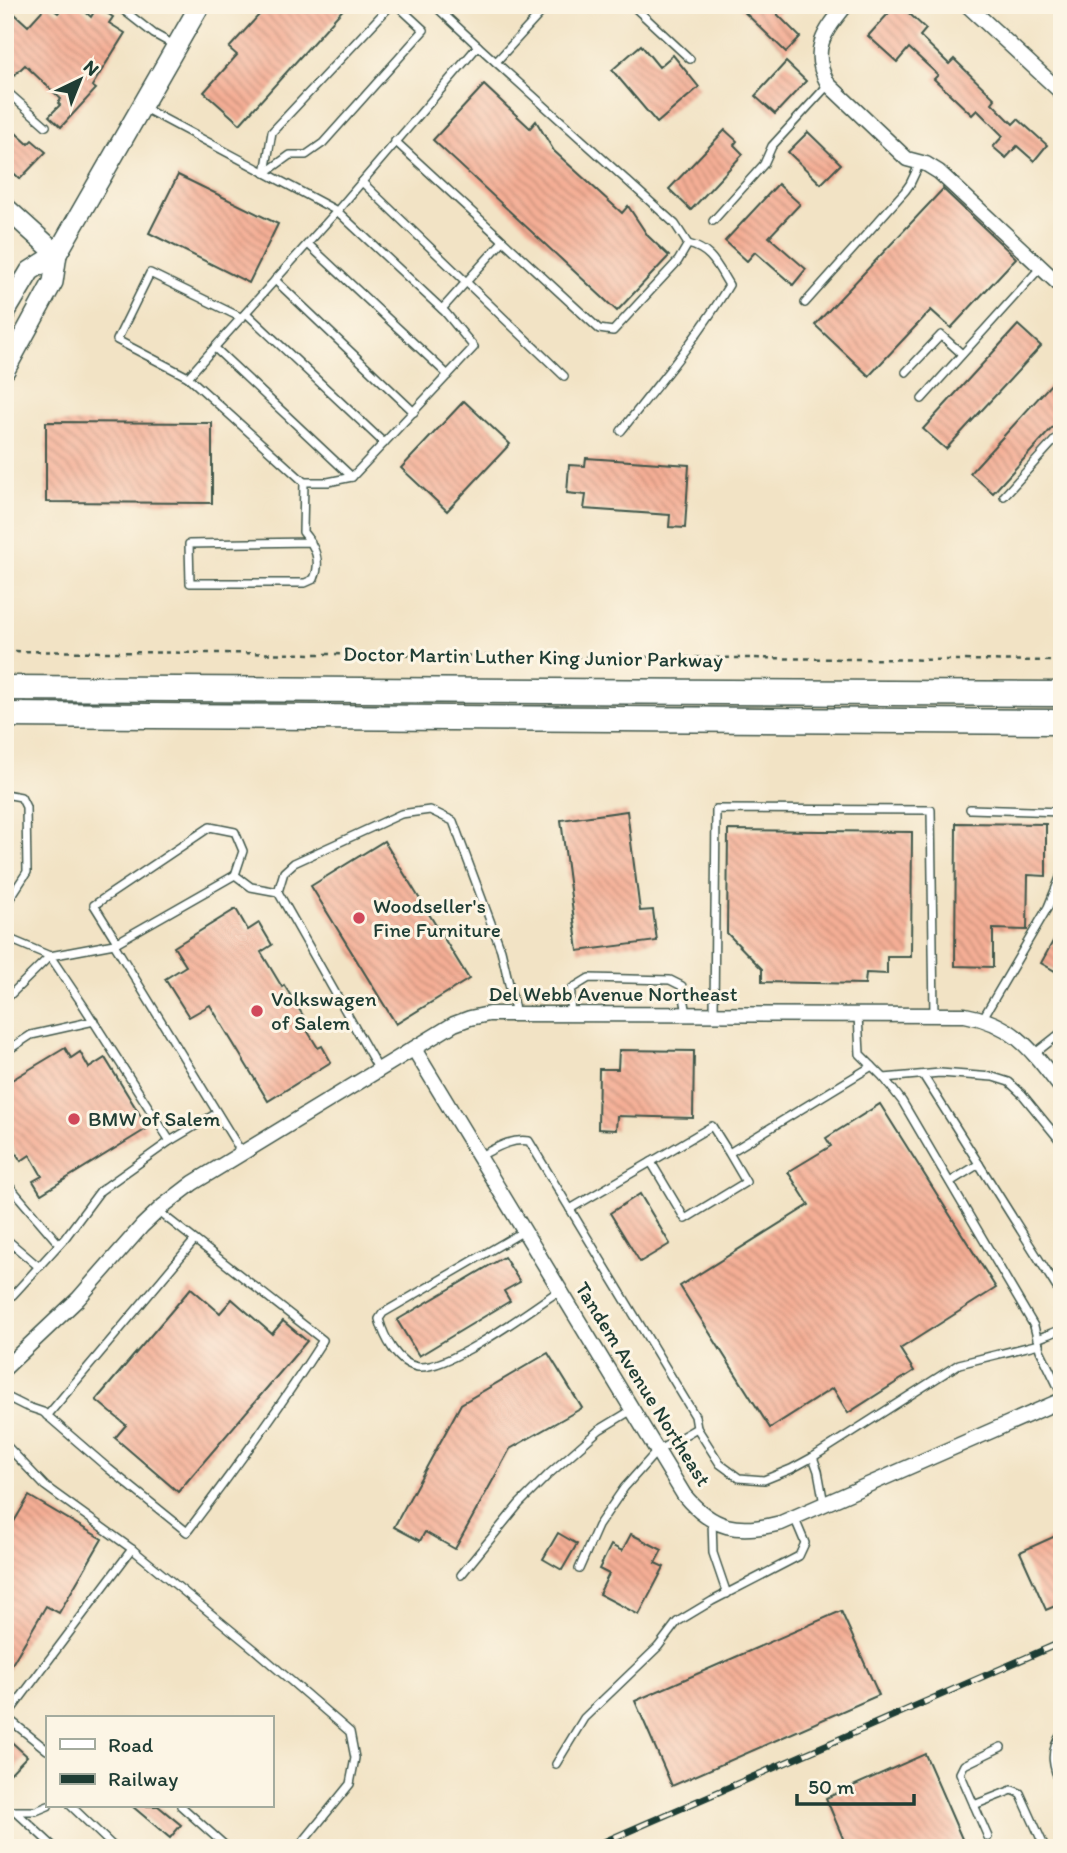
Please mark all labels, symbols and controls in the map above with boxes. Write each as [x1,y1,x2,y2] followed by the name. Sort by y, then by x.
[46,46,116,116] north arrow
[79,55,104,81] text: N
[343,641,723,672] street label: Doctor Martin Luther King Junior Parkway
[373,893,501,942] place label: Woodseller's Fine Furniture
[351,910,367,926] marker: Woodseller's Fine Furniture
[488,981,738,1006] street label: Del Webb Avenue Northeast
[271,986,377,1035] place label: Volkswagen of Salem
[249,1003,265,1019] marker: Volkswagen of Salem
[88,1106,221,1131] place label: BMW of Salem
[66,1111,82,1127] marker: BMW of Salem
[570,1277,717,1491] street label: Tandem Avenue Northeast
[46,1716,273,1808] legend
[108,1732,154,1757] text: Road
[797,1762,915,1806] scale bar
[108,1766,178,1791] text: Railway
[808,1774,855,1799] text: 50 m

